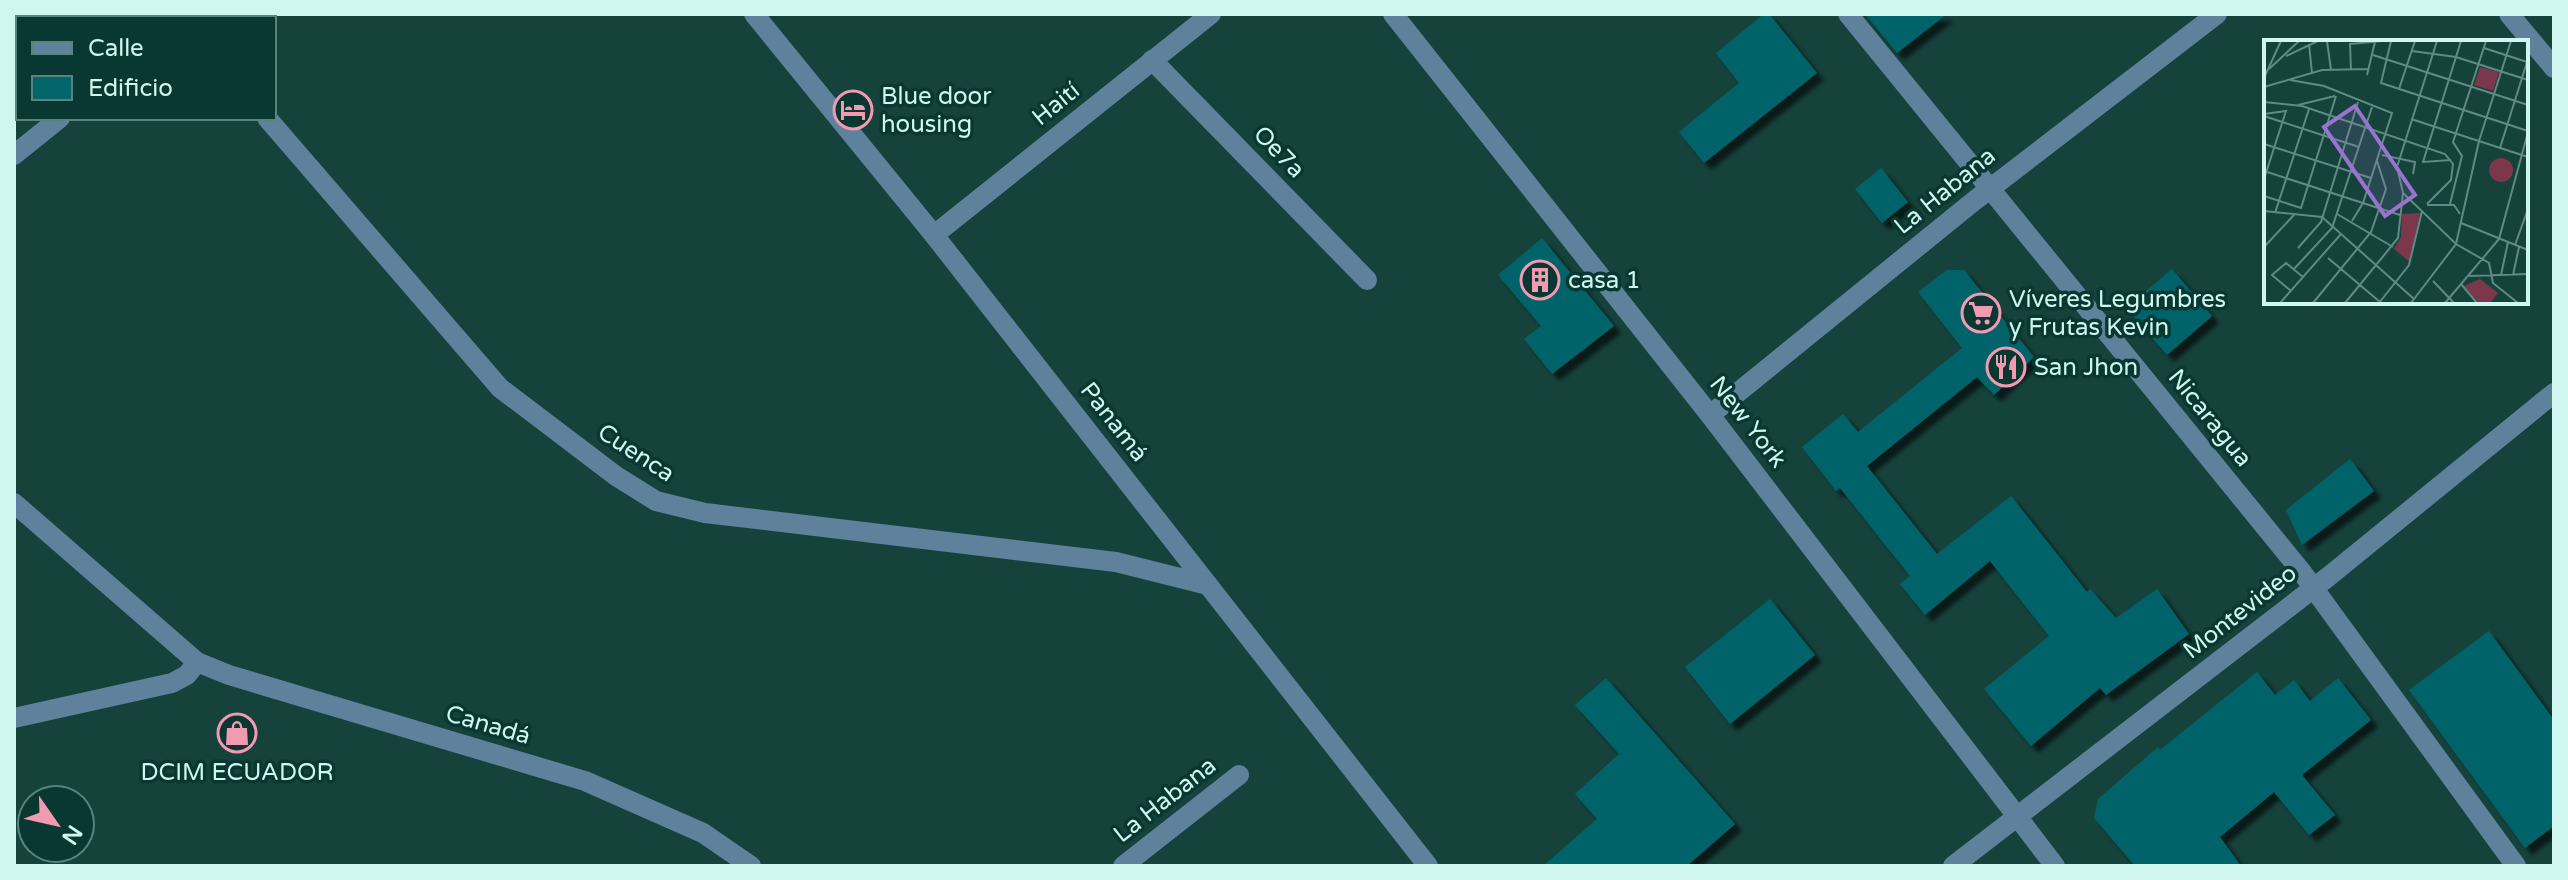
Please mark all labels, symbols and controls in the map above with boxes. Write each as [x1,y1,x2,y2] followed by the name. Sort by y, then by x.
[16,16,276,120] legend
[88,34,144,63] text: Calle
[2264,40,2528,304] inset map
[88,74,173,103] text: Edificio
[1026,76,1086,132] street label: Haití
[881,82,992,139] place label: Blue door housing
[832,89,874,131] hotel icon: Blue door housing
[1247,120,1311,184] street label: Oe7a
[1889,141,2001,241] street label: La Habana
[1519,259,1561,301] building icon: casa 1
[1568,266,1641,295] place label: casa 1
[2009,285,2226,342] place label: Víveres Legumbres y Frutas Kevin
[1960,292,2002,334] supermarket icon: Víveres Legumbres y Frutas Kevin
[1985,346,2027,388] restaurant icon: San Jhon
[2034,353,2138,382] place label: San Jhon
[2162,363,2258,473] street label: Nicaragua
[1703,370,1793,474] street label: New York
[1074,377,1154,467] street label: Panamá
[592,418,680,488] street label: Cuenca
[2177,559,2303,665] street label: Montevideo
[442,699,534,751] street label: Canadá
[216,712,258,754] shop icon: DCIM ECUADOR
[1108,751,1222,849] street label: La Habana
[140,758,334,787] place label: DCIM ECUADOR
[16,784,96,864] north arrow
[56,820,87,849] text: N

